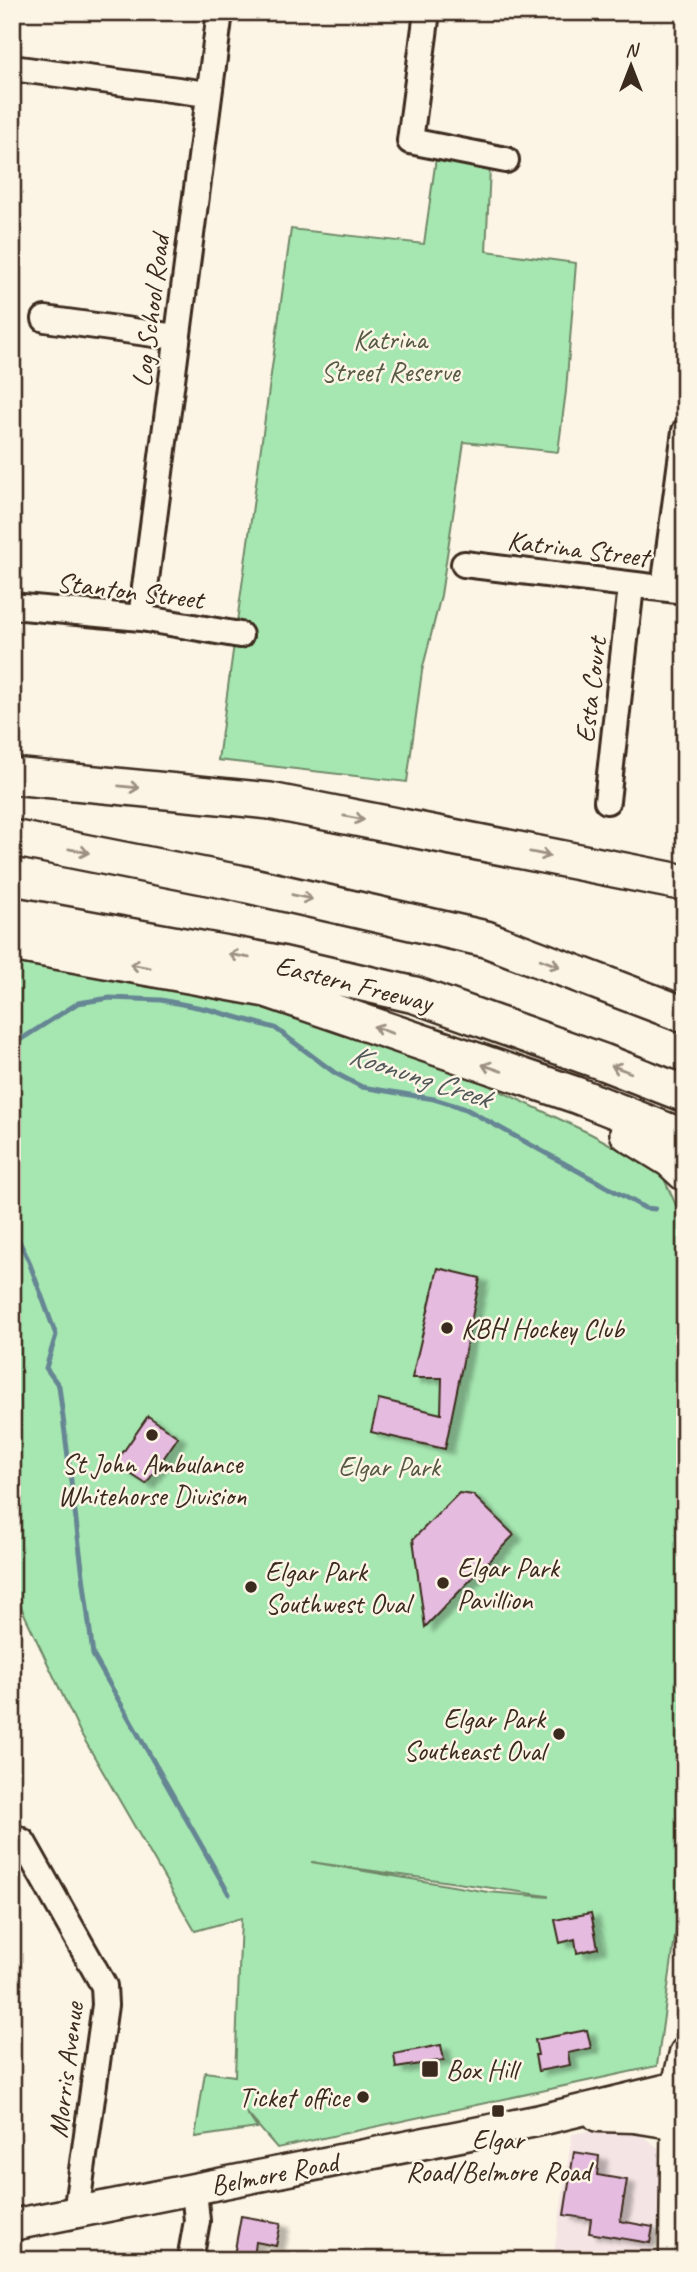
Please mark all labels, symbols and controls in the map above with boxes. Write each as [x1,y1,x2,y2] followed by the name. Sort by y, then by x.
[596,32,666,102] north arrow
[625,38,640,62] text: N
[124,229,178,389] street label: Log School Road
[321,322,461,389] park label: Katrina Street Reserve
[506,523,654,575] street label: Katrina Street
[55,564,208,617] street label: Stanton Street
[567,633,615,745] street label: Esta Court
[117,781,140,794] one-way arrow
[342,811,365,825] one-way arrow
[67,845,90,859] one-way arrow
[528,848,551,861] one-way arrow
[290,891,313,905] one-way arrow
[272,947,438,1020] street label: Eastern Freeway
[228,949,251,962] one-way arrow
[538,958,560,971] one-way arrow
[129,959,152,972] one-way arrow
[373,1023,395,1035] one-way arrow
[345,1035,500,1118] water label: Koonung Creek
[481,1061,503,1073] one-way arrow
[611,1062,633,1075] one-way arrow
[461,1311,626,1346] place label: KBH Hockey Club
[439,1320,455,1336] marker: KBH Hockey Club
[144,1427,160,1443] marker: St John Ambulance Whitehorse Division
[58,1446,247,1513] place label: St John Ambulance Whitehorse Division
[338,1449,442,1484] park label: Elgar Park
[457,1550,560,1617] place label: Elgar Park Pavillion
[265,1554,415,1621] place label: Elgar Park Southwest Oval
[435,1575,451,1591] marker: Elgar Park Pavillion
[243,1579,259,1595] marker: Elgar Park Southwest Oval
[403,1701,550,1768] place label: Elgar Park Southeast Oval
[551,1726,567,1742] marker: Elgar Park Southeast Oval
[40,1998,91,2140] street label: Morris Avenue
[446,2052,523,2087] place label: Box Hill
[420,2059,440,2079] marker: Box Hill
[238,2080,351,2115] place label: Ticket office
[355,2089,371,2105] marker: Ticket office
[490,2103,506,2119] marker: Elgar Road/Belmore Road
[406,2122,594,2189] place label: Elgar Road/Belmore Road
[208,2143,344,2203] street label: Belmore Road

